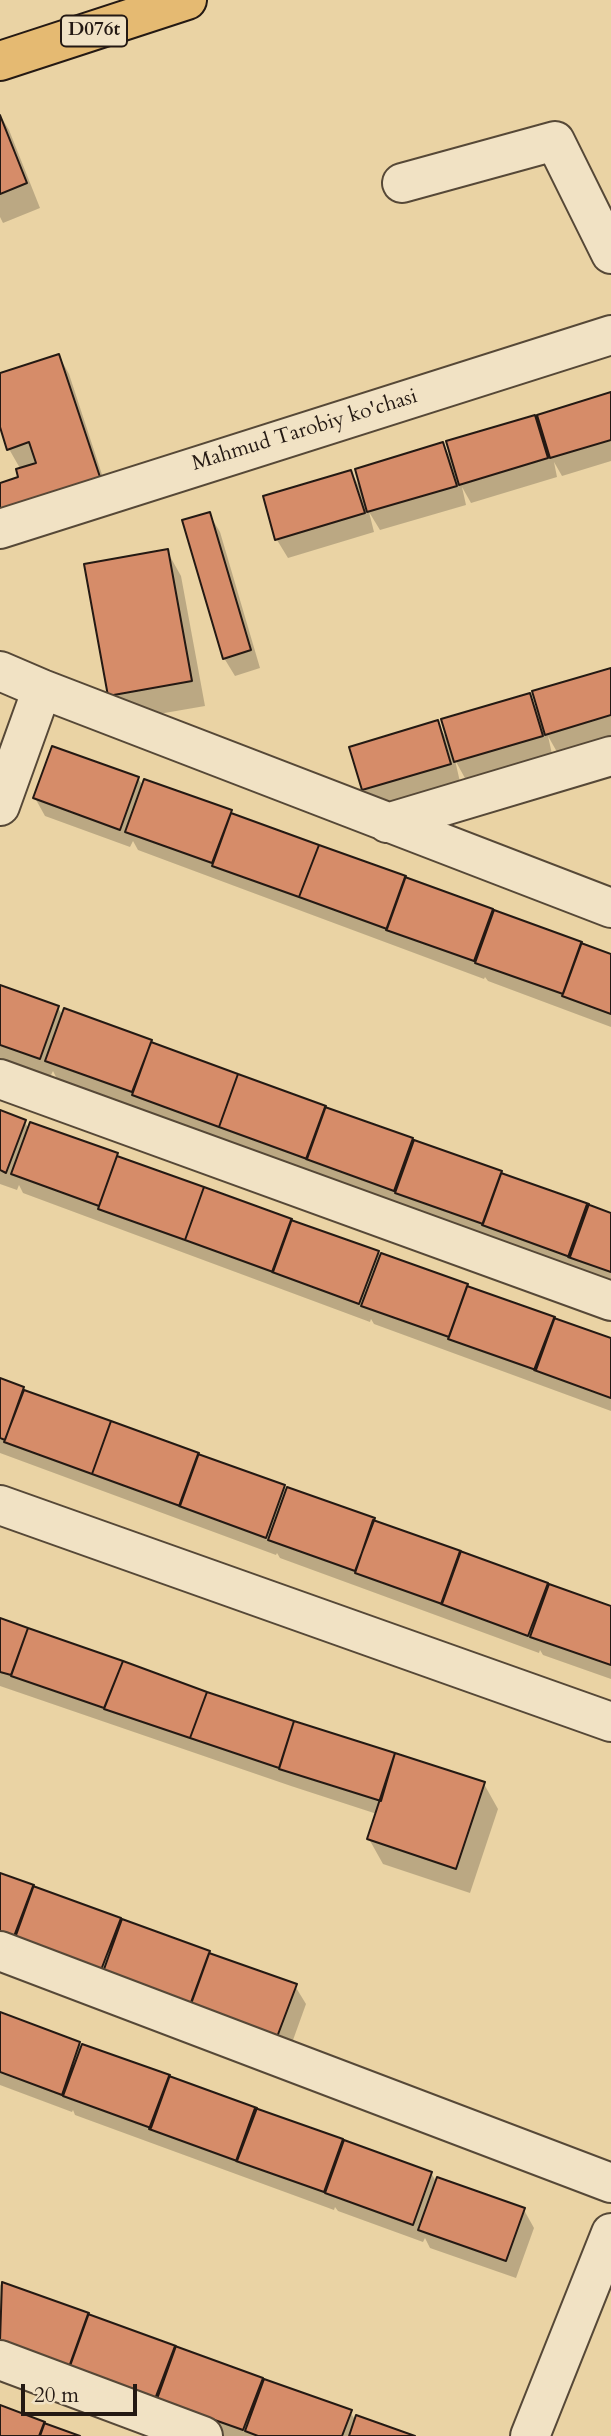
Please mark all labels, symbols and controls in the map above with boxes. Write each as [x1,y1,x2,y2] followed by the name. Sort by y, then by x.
[61,16,127,46] road number: D076t
[189,385,421,477] street label: Mahmud Tarobiy ko'chasi
[24,2370,140,2414] scale bar
[34,2381,79,2410] text: 20 m

